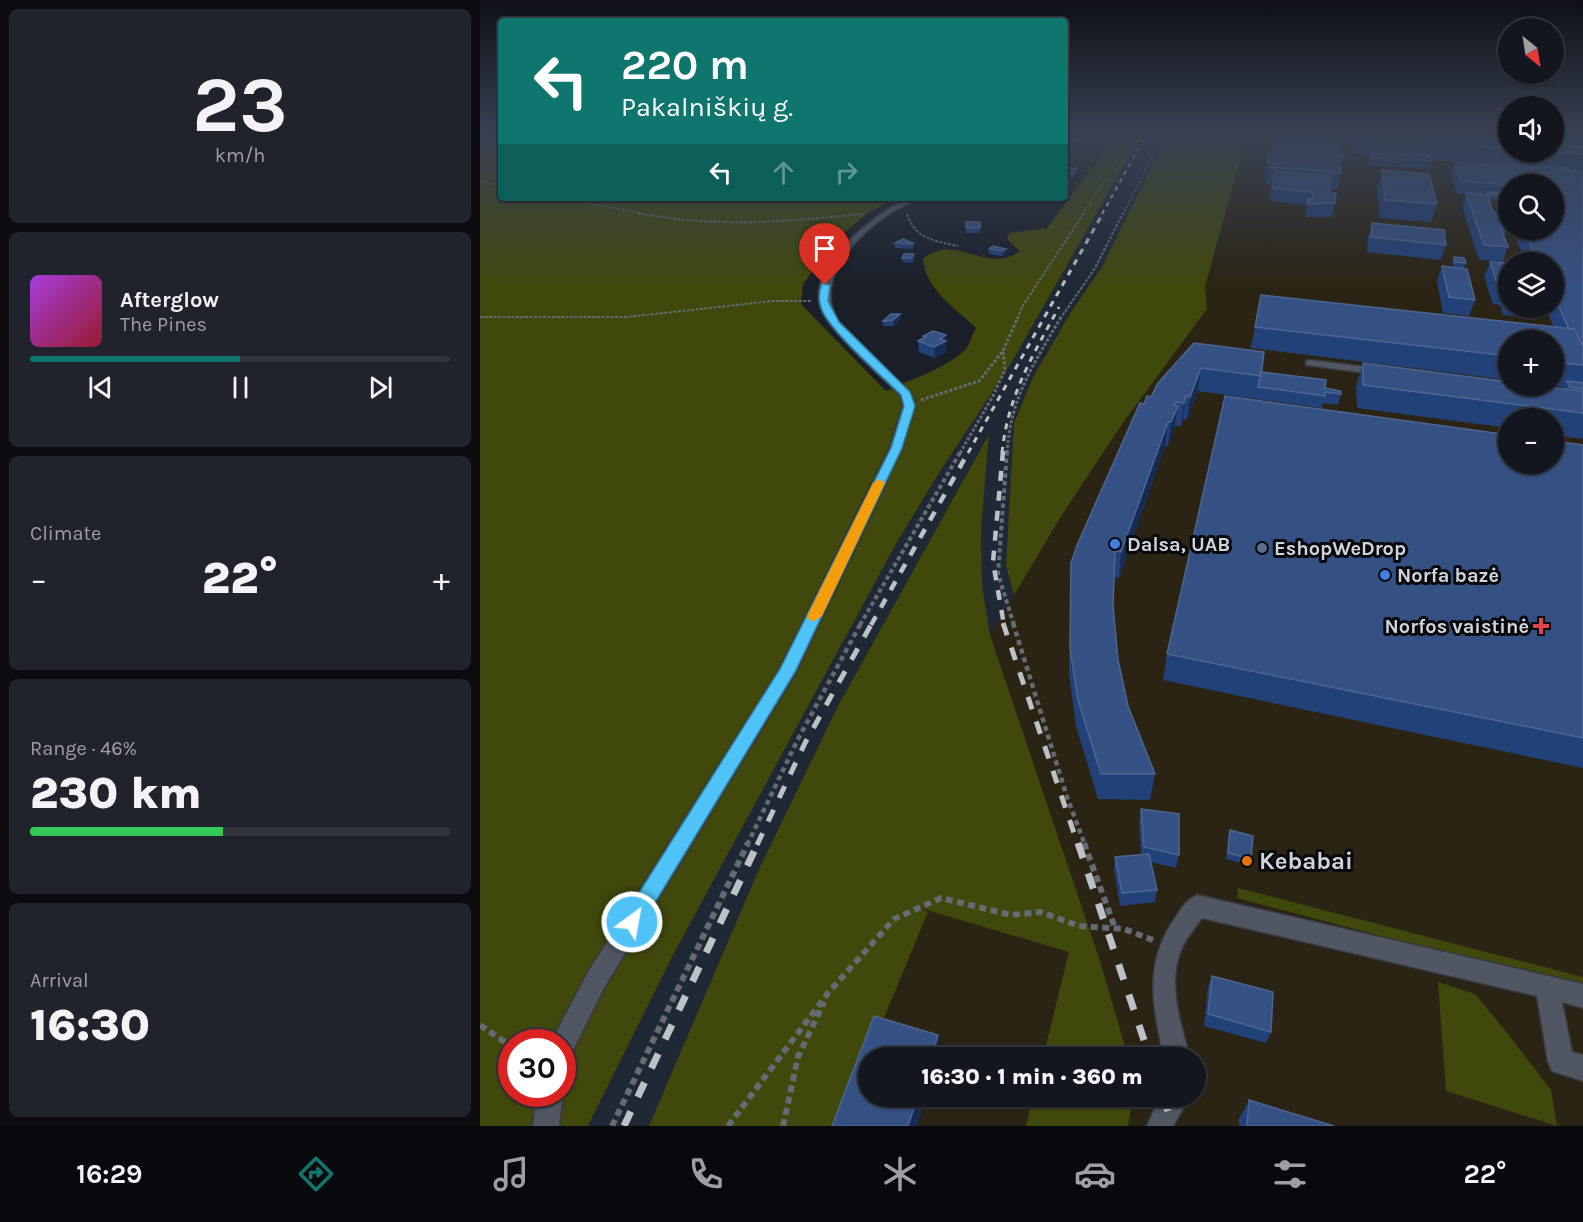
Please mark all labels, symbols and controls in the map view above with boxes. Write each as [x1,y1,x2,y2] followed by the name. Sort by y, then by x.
[1498,18,1564,84] north arrow
[1498,18,1564,474] map controls
[621,40,749,90] text: 220 m
[522,42,600,120] icon: left
[192,59,288,151] text: 23
[621,91,793,123] text: Pakalniškių g.
[1498,96,1564,162] button: sound
[215,144,265,167] text: km/h
[704,156,737,189] icon: left
[767,156,800,189] icon: ahead
[830,156,863,189] icon: right
[1498,174,1564,240] button: search
[799,223,850,285] pin
[808,232,841,265] icon: arrive
[1498,252,1564,318] button: layers
[120,287,219,313] text: Afterglow
[120,313,207,336] text: The Pines
[1498,330,1564,396] button: +
[84,371,117,404] icon: previous
[224,371,257,404] icon: pause
[364,371,397,404] icon: next
[1498,408,1564,474] button: −
[30,522,101,545] text: Climate
[1127,533,1230,556] place label: Dalsa, UAB
[1108,537,1122,551] marker: Dalsa, UAB
[1274,537,1406,560] place label: EshopWeDrop
[1255,541,1269,555] marker: EshopWeDrop
[202,552,278,604] text: 22°
[30,560,47,598] text: −
[433,560,450,598] text: +
[1397,564,1499,587] place label: Norfa bazė
[1378,568,1392,582] marker: Norfa bazė
[1385,615,1529,638] place label: Norfos vaistinė
[1534,619,1548,633] marker: Norfos vaistinė
[30,737,137,760] text: Range · 46%
[30,767,202,819] text: 230 km
[1259,847,1353,875] place label: Kebabai
[1240,854,1254,868] marker: Kebabai
[600,890,664,954] position arrow
[30,969,89,992] text: Arrival
[30,999,150,1051] text: 16:30
[498,1029,576,1107] speed limit sign: 30
[921,1064,1143,1090] text: 16:30 · 1 min · 360 m
[295,1153,337,1195] icon: directions
[490,1153,532,1195] icon: music
[685,1153,727,1195] icon: phone
[879,1153,921,1195] icon: climate
[1074,1153,1116,1195] icon: car
[1269,1153,1311,1195] icon: filters
[76,1158,142,1190] text: 16:29
[1463,1158,1507,1190] text: 22°

